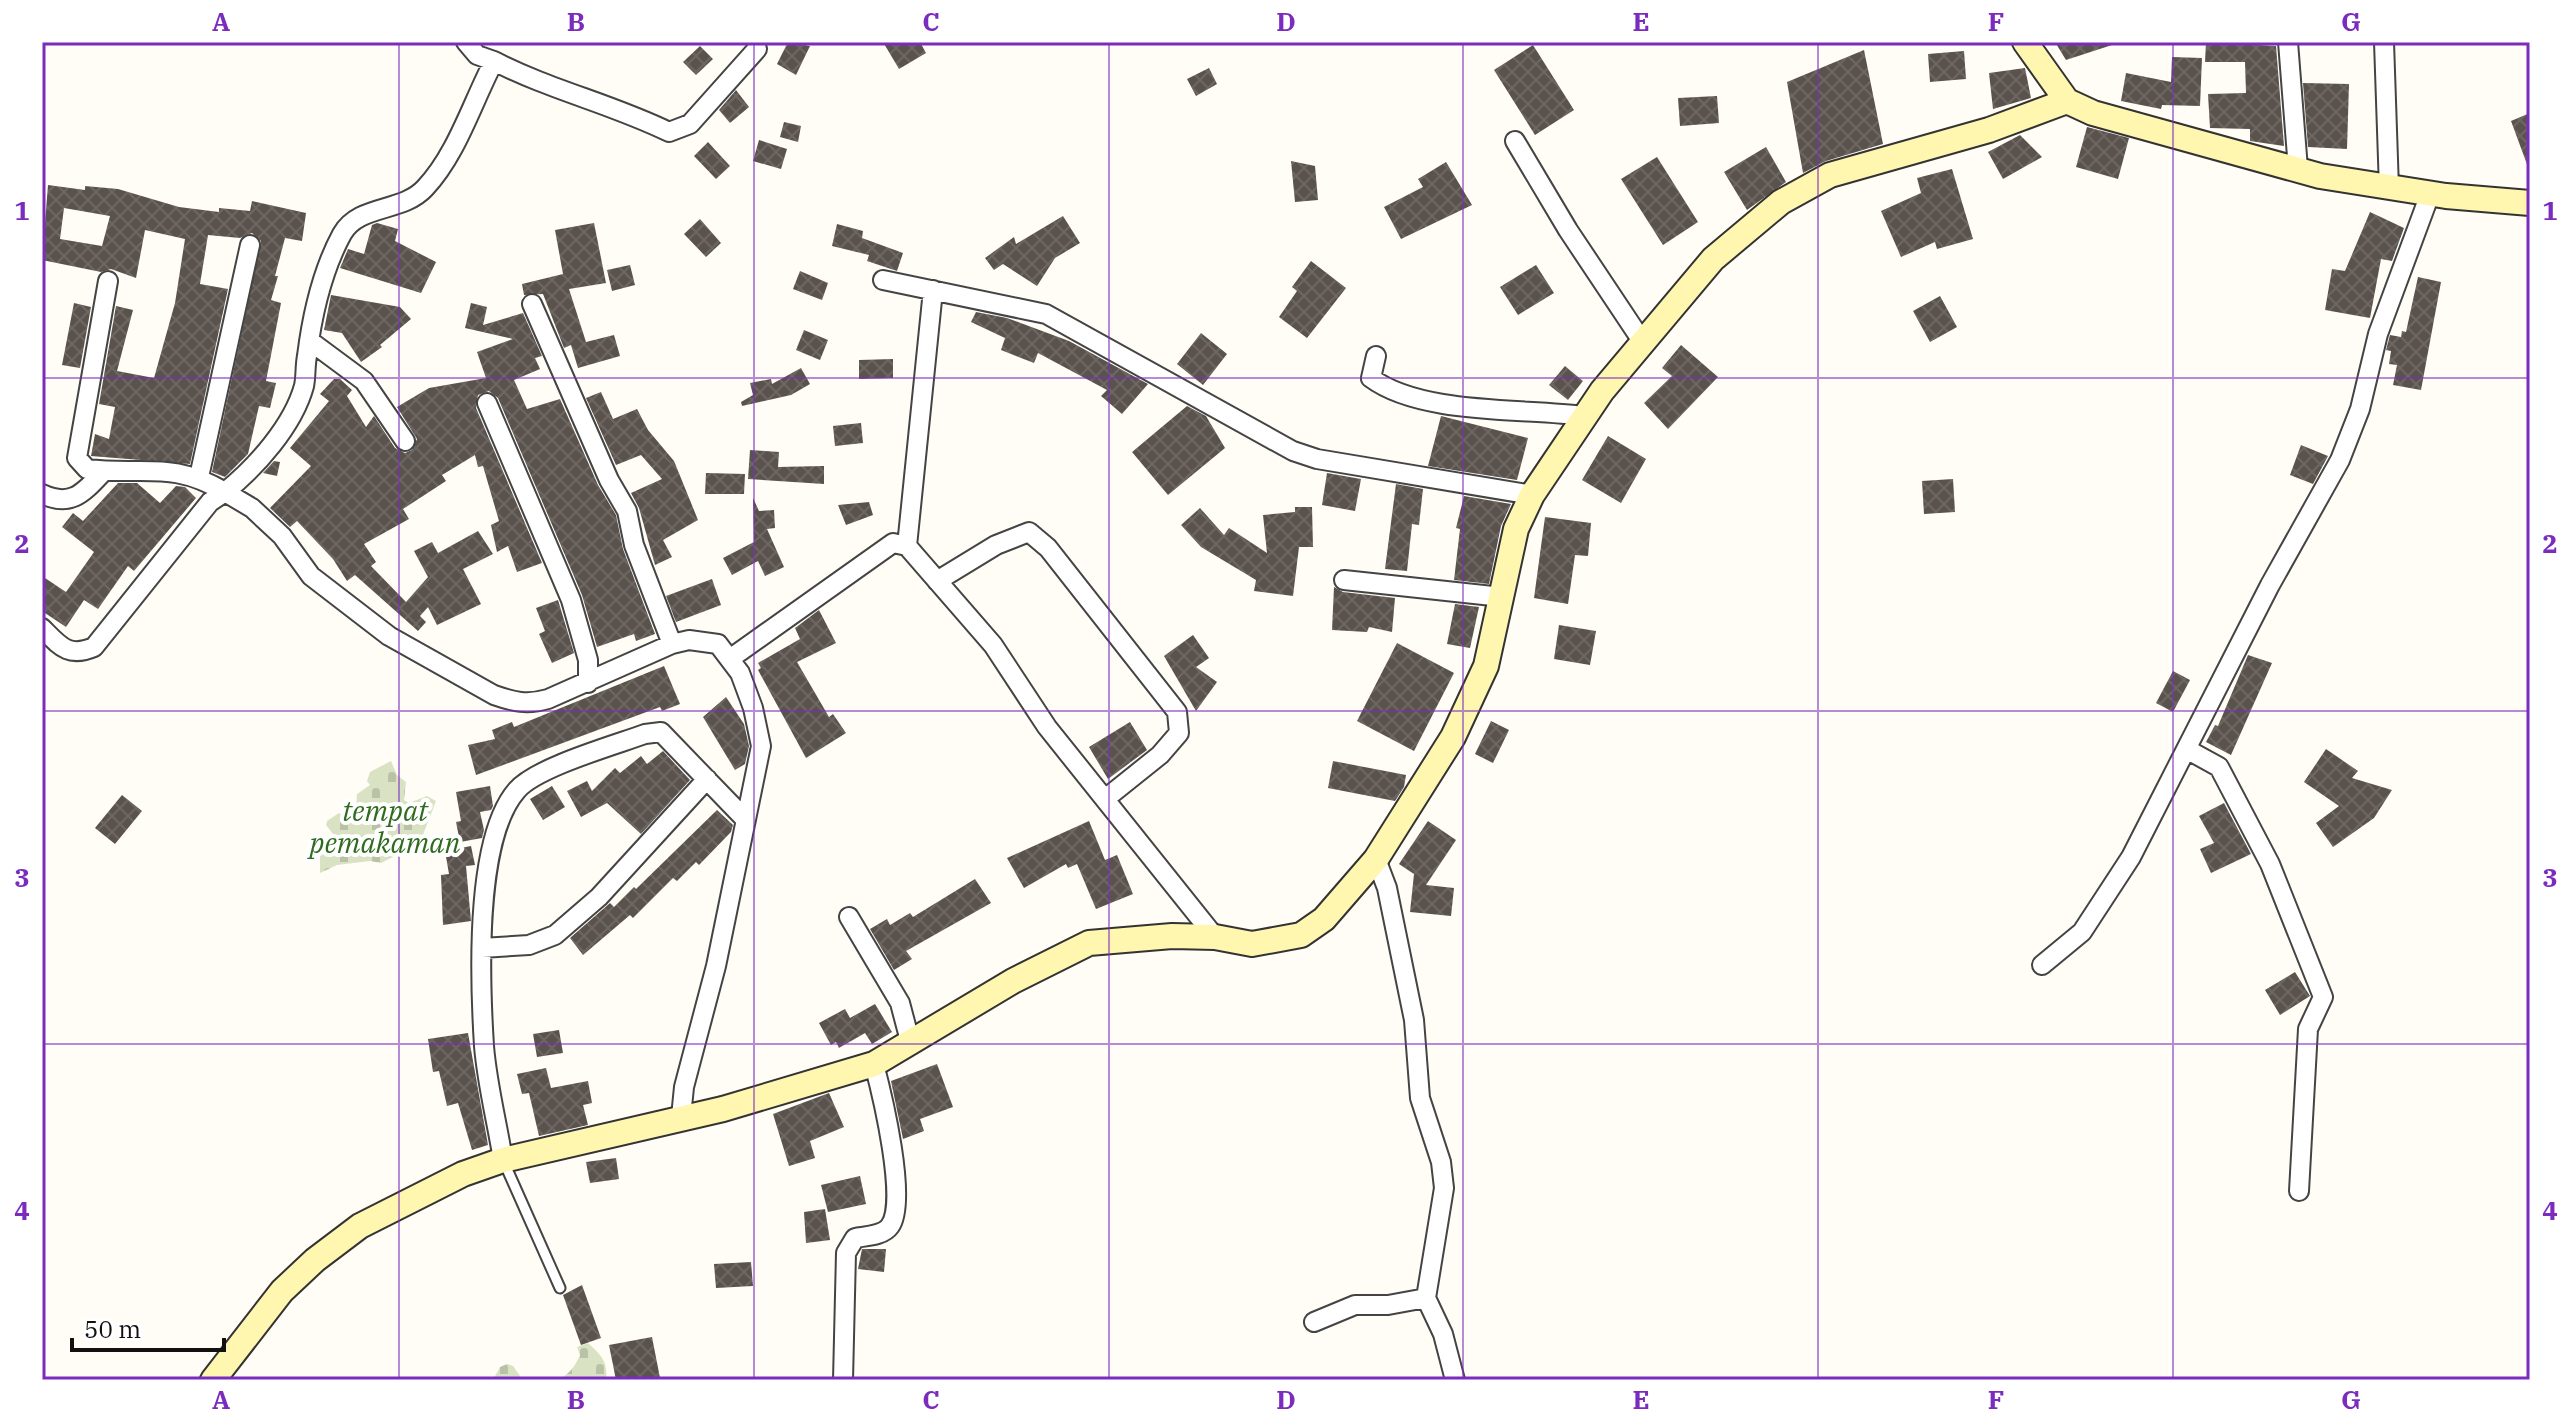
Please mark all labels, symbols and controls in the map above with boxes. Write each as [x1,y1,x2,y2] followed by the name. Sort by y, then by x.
[212,4,230,38] text: A
[567,4,585,38] text: B
[922,4,940,38] text: C
[1276,4,1296,38] text: D
[1632,4,1650,38] text: E
[1988,4,2004,38] text: F
[2341,4,2361,38] text: G
[14,193,30,227] text: 1
[2542,193,2558,227] text: 1
[14,526,30,560] text: 2
[2542,526,2558,560] text: 2
[306,792,461,861] park label: tempat pemakaman
[14,860,30,894] text: 3
[2542,860,2558,894] text: 3
[14,1193,30,1227] text: 4
[2542,1193,2558,1227] text: 4
[72,1302,224,1352] scale bar
[84,1313,141,1345] text: 50 m
[212,1382,230,1416] text: A
[567,1382,585,1416] text: B
[922,1382,940,1416] text: C
[1276,1382,1296,1416] text: D
[1632,1382,1650,1416] text: E
[1988,1382,2004,1416] text: F
[2341,1382,2361,1416] text: G

